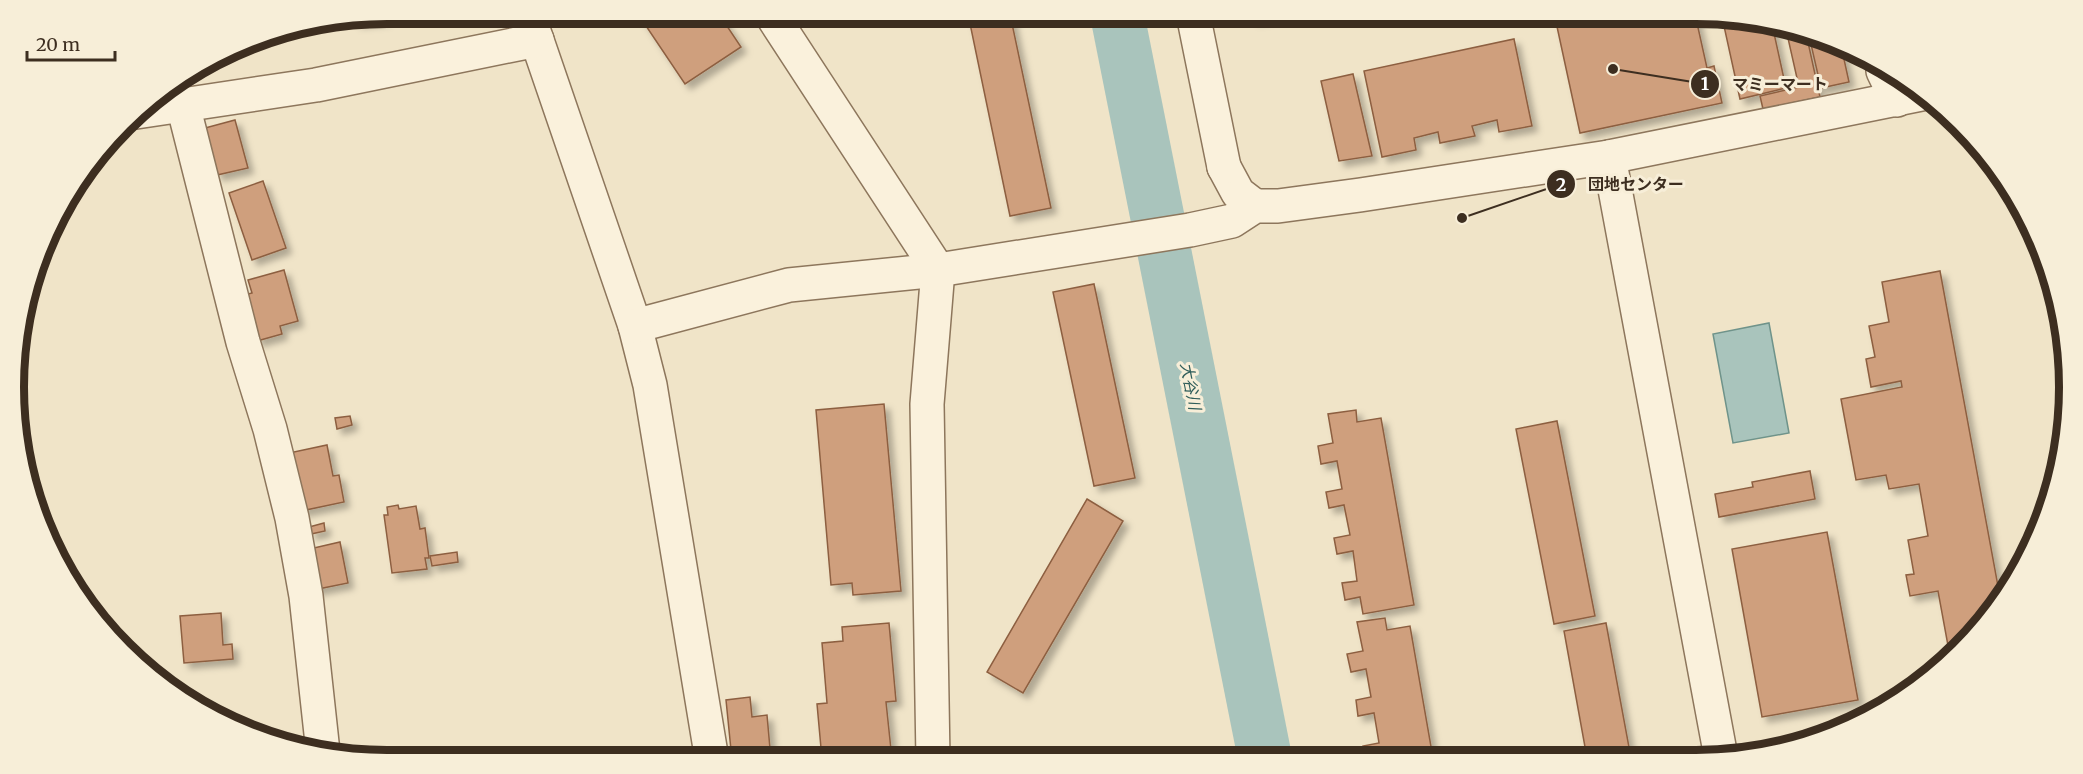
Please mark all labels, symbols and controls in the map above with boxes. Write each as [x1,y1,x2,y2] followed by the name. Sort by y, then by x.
[27,24,116,62] scale bar
[36,33,80,56] text: 20 m
[1690,67,1840,101] callout: マミーマート
[1701,72,1709,95] text: 1
[1732,74,1828,94] text: マミーマート
[1546,167,1696,201] callout: 団地センター
[1556,173,1566,196] text: 2
[1588,174,1684,194] text: 団地センター
[1177,361,1206,413] water label: 大谷川

